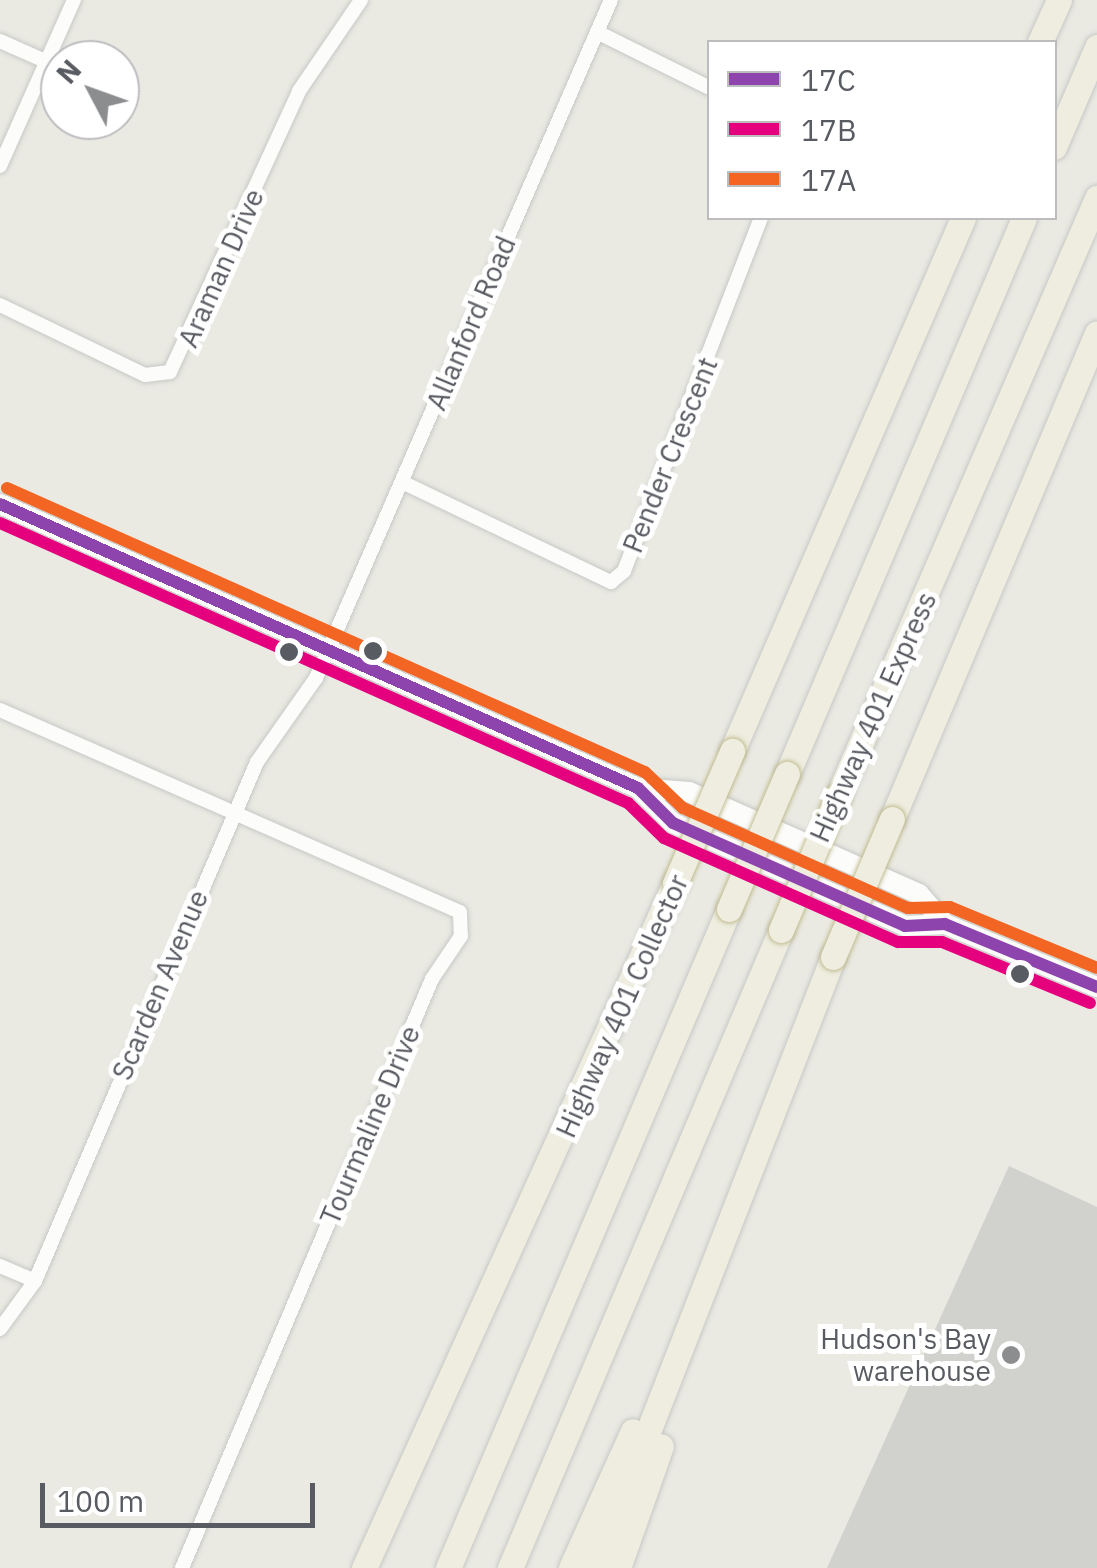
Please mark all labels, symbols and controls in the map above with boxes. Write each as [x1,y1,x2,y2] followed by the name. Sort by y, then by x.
[40,40,140,140] north arrow
[707,40,1057,220] legend
[48,52,89,91] text: N
[801,60,856,99] text: 17C
[801,110,857,149] text: 17B
[801,160,856,199] text: 17A
[171,184,271,352] street label: Araman Drive
[419,231,523,415] street label: Allanford Road
[616,352,724,558] street label: Pender Crescent
[803,587,943,847] street label: Highway 401 Express
[363,641,383,661] unlabelled marker
[279,642,299,662] unlabelled marker
[549,869,695,1143] street label: Highway 401 Collector
[105,885,215,1085] street label: Scarden Avenue
[1010,964,1030,984] unlabelled marker
[313,1020,427,1230] street label: Tourmaline Drive
[820,1322,991,1388] place label: Hudson's Bay warehouse
[1000,1344,1022,1366] marker: Hudson's Bay warehouse
[45,1463,320,1525] scale bar
[57,1481,144,1520] text: 100 m

